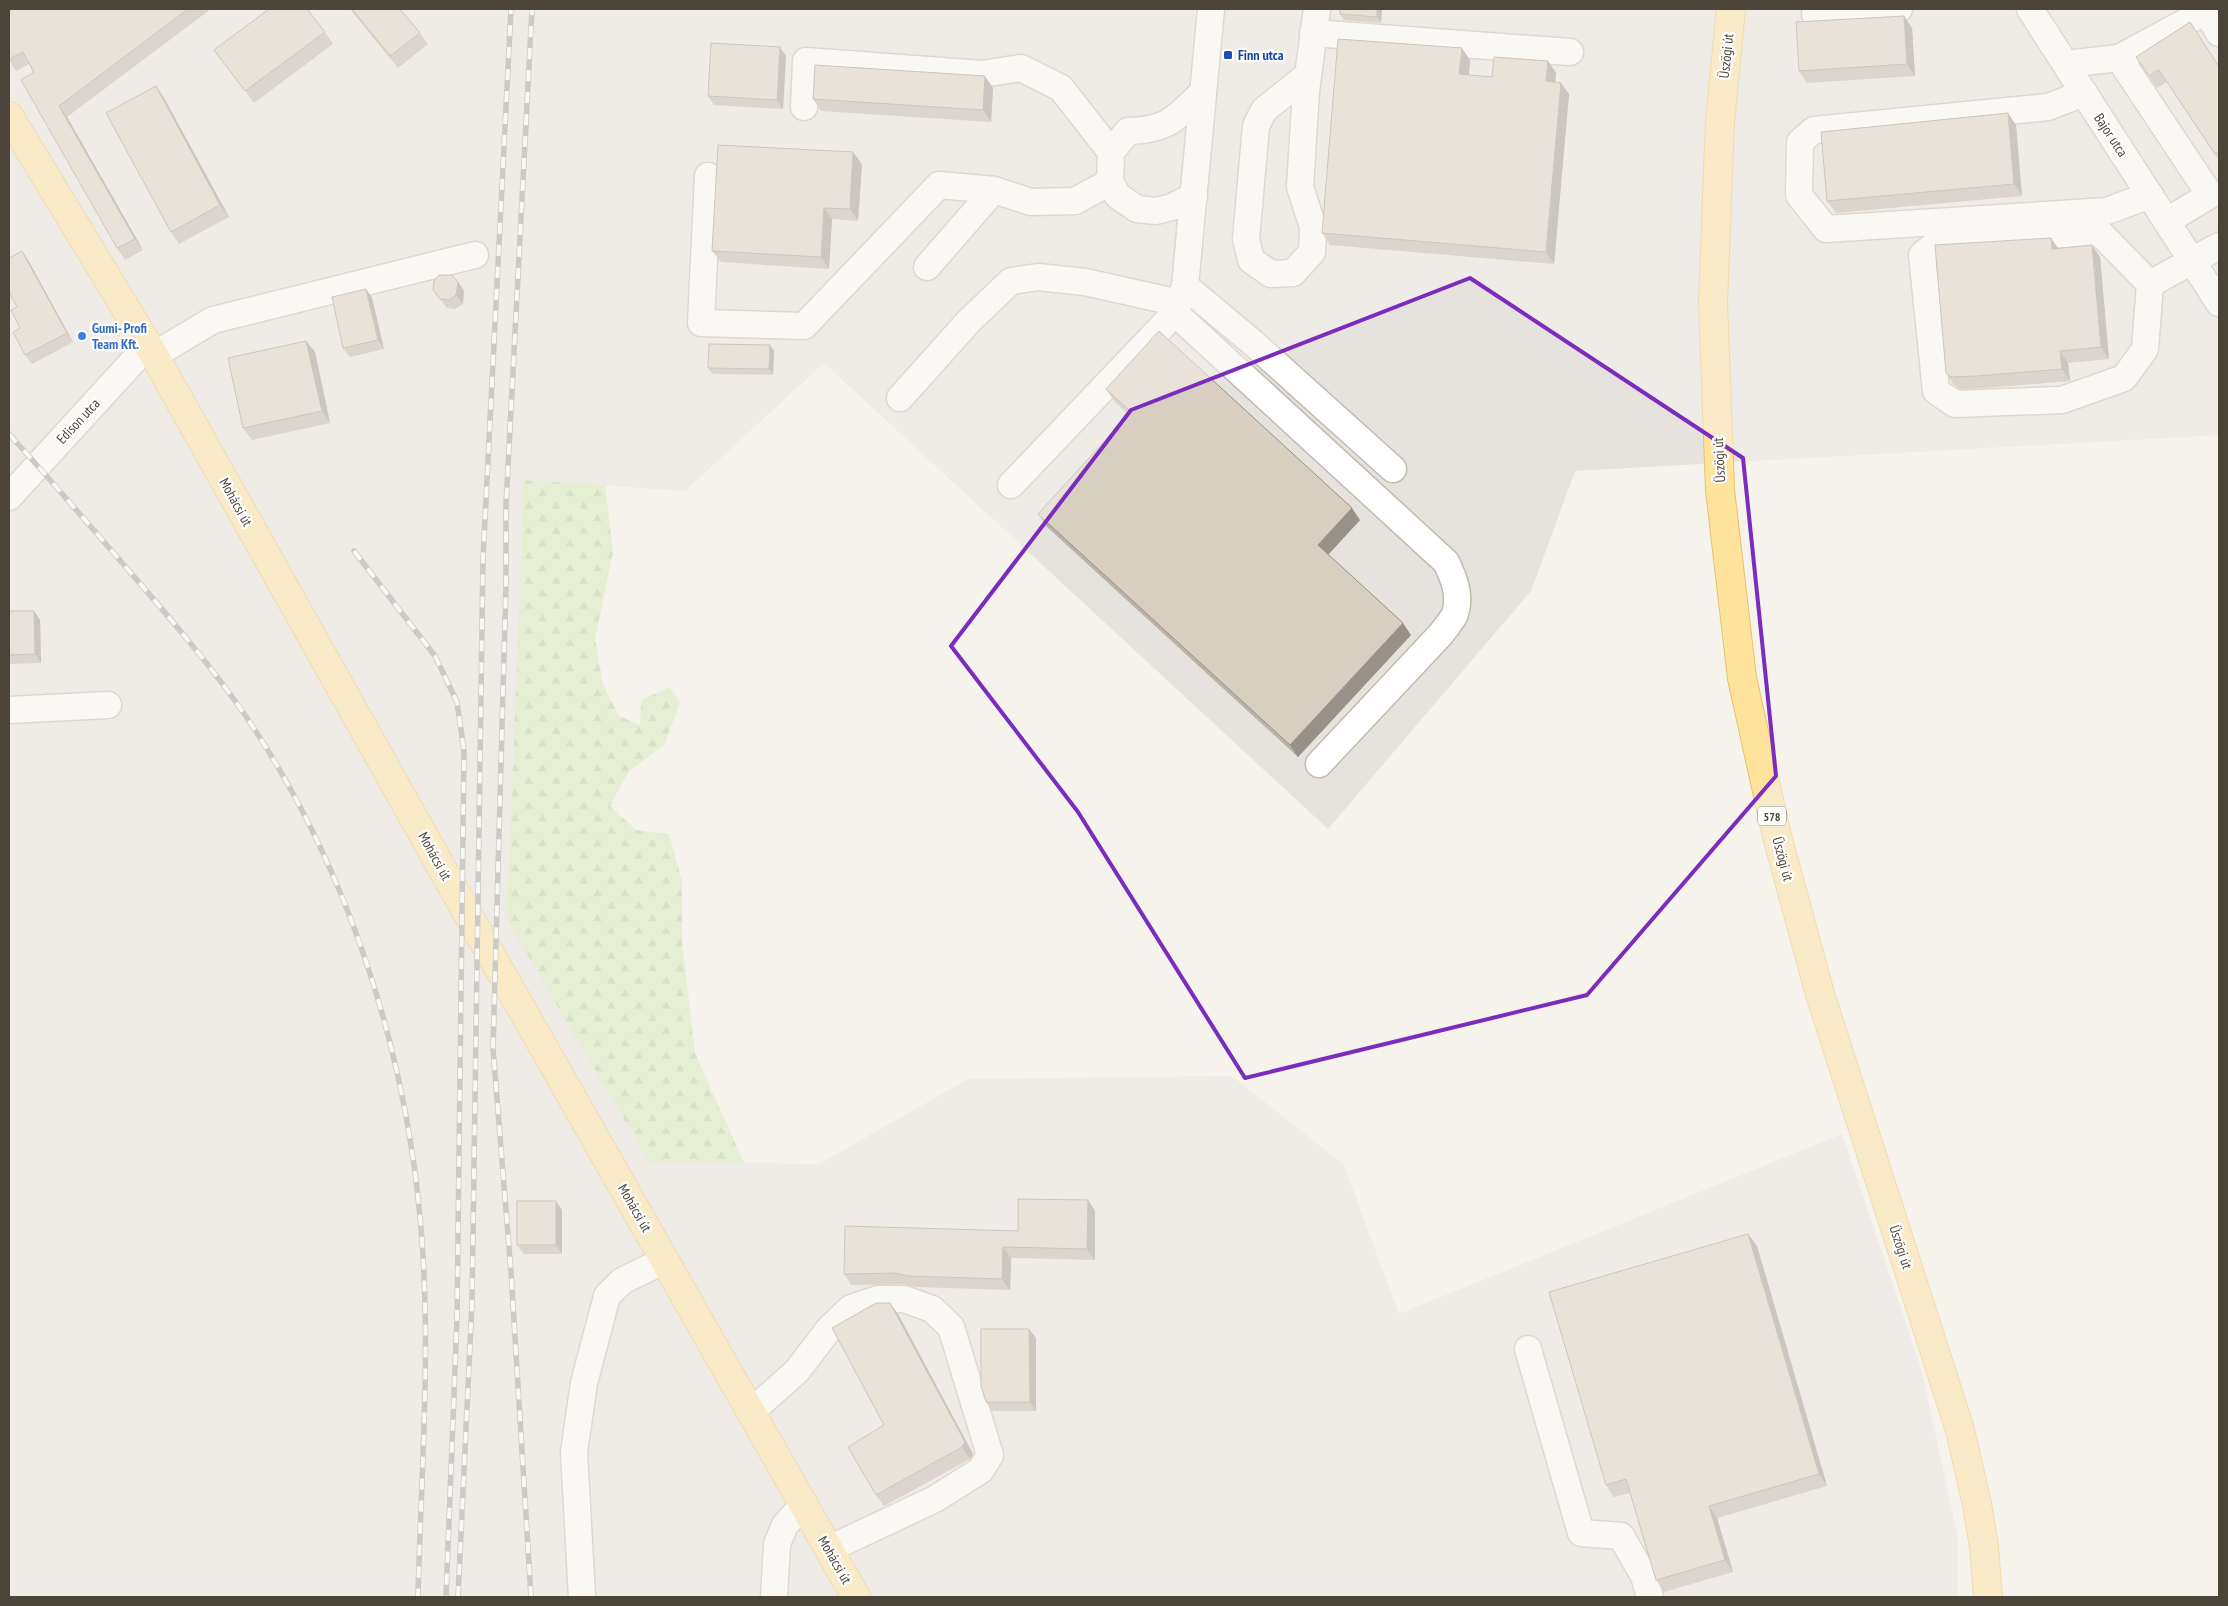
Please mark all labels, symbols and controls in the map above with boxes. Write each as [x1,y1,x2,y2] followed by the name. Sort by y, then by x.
[1715,33,1737,79] street label: Üszögi út
[1238,46,1284,64] place label: Finn utca
[1222,49,1234,61] marker: Finn utca
[2090,110,2132,160] street label: Bajor utca
[92,319,147,353] place label: Gumi- Profi Team Kft.
[76,330,88,342] marker: Gumi- Profi Team Kft.
[53,395,103,447] street label: Edison utca
[1709,437,1729,483] street label: Üszögi út
[215,475,257,529] street label: Mohácsi út
[1758,806,1786,826] road number: 578
[414,829,456,883] street label: Mohácsi út
[1768,835,1798,883] street label: Üszögi út
[614,1181,656,1235] street label: Mohácsi út
[1885,1223,1917,1271] street label: Üszögi út
[814,1533,856,1587] street label: Mohácsi út

